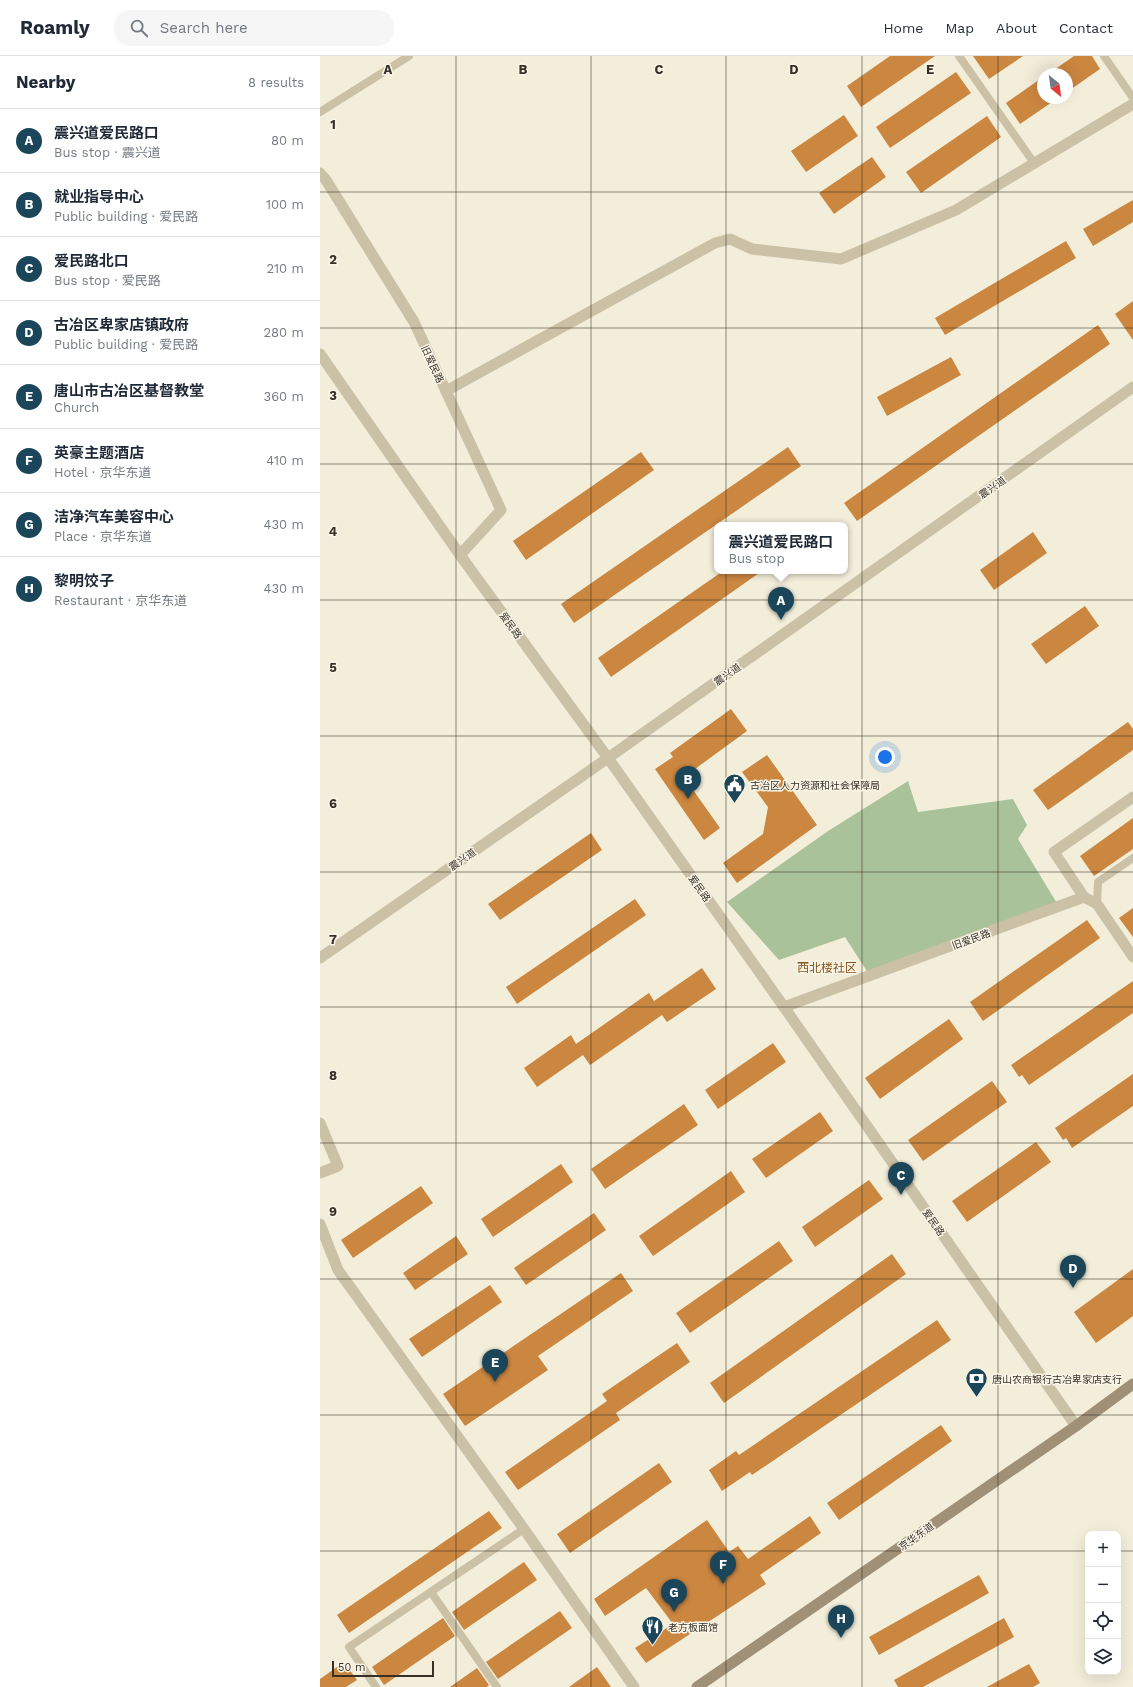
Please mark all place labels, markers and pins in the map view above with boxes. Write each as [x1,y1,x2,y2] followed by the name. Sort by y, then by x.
[768,587,794,620] pin: A
[675,766,701,799] pin: B
[721,772,747,805] public building icon: 古冶区人力资源和社会保障局
[750,780,880,791] place label: 古冶区人力资源和社会保障局
[888,1162,914,1195] pin: C
[1060,1255,1086,1288] pin: D
[482,1349,508,1382] pin: E
[963,1366,989,1399] bank icon: 唐山农商银行古冶卑家店支行
[992,1374,1122,1385] place label: 唐山农商银行古冶卑家店支行
[710,1551,736,1584] pin: F
[661,1579,687,1612] pin: G
[828,1605,854,1638] pin: H
[640,1614,666,1647] restaurant icon: 老方板面馆
[668,1622,718,1633] place label: 老方板面馆

